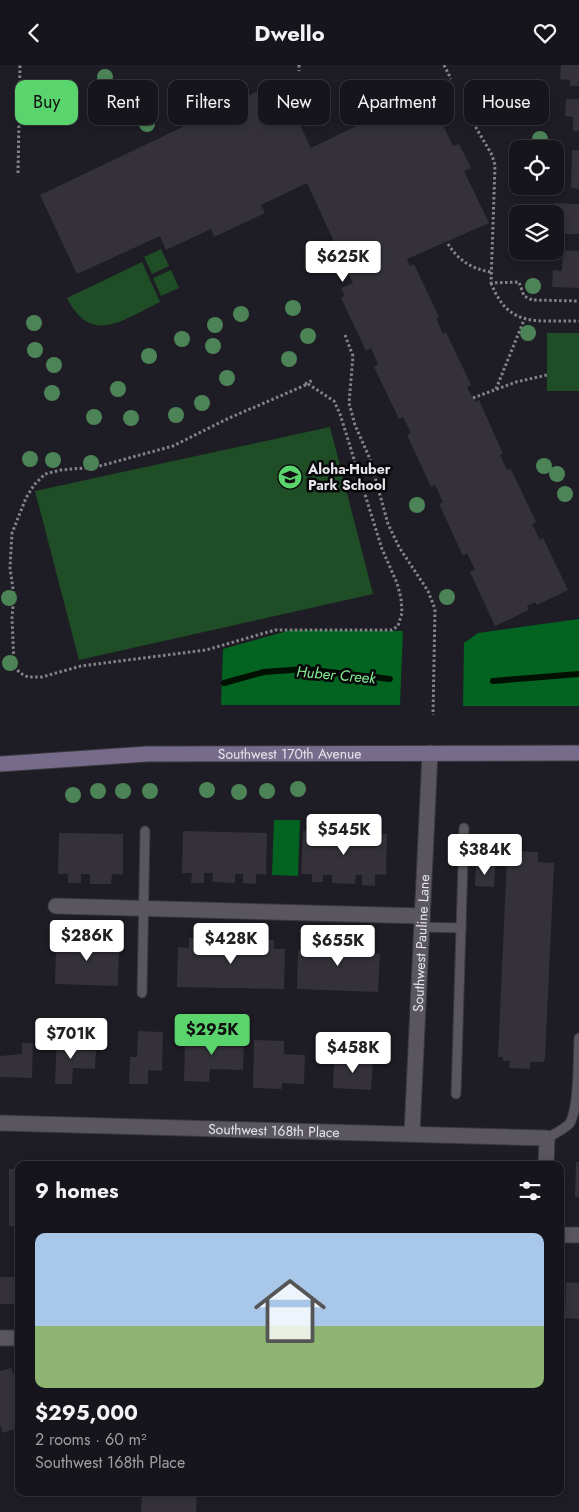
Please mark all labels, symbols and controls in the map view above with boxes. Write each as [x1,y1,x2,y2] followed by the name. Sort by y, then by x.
[254,17,325,49] text: Dwello
[20,19,48,47] icon: back
[531,19,559,47] icon: heart
[15,80,78,125] chip: Buy
[88,80,158,125] chip: Rent
[168,80,248,125] chip: Filters
[258,80,330,125] chip: New
[340,80,454,125] chip: Apartment
[464,80,549,125] chip: House
[509,140,564,260] map controls
[509,140,564,195] button: locate
[509,205,564,260] button: layers
[308,241,378,283] pin: $625K
[317,245,369,268] text: $625K
[307,459,391,495] place label: Aloha-Huber Park School
[277,464,303,490] school or university icon: Aloha-Huber Park School
[295,661,377,689] water label: Huber Creek
[218,744,362,764] street label: Southwest 170th Avenue
[309,813,379,856] pin: $545K
[318,818,370,841] text: $545K
[450,833,520,876] pin: $384K
[459,838,511,861] text: $384K
[408,874,434,1012] street label: Southwest Pauline Lane
[52,919,122,962] pin: $286K
[196,923,266,965] pin: $428K
[61,924,113,947] text: $286K
[303,925,373,967] pin: $655K
[205,927,257,950] text: $428K
[312,929,364,952] text: $655K
[177,1013,247,1056] pin: $295K
[36,1017,106,1060] pin: $701K
[186,1018,238,1041] text: $295K
[46,1022,96,1045] text: $701K
[318,1031,388,1074] pin: $458K
[327,1036,379,1059] text: $458K
[208,1119,340,1142] street label: Southwest 168th Place
[35,1176,119,1206] text: 9 homes
[516,1177,544,1205] icon: filters
[245,1266,335,1356] icon: home
[35,1398,138,1428] text: $295,000
[35,1428,147,1451] text: 2 rooms · 60 m²
[35,1451,185,1474] text: Southwest 168th Place

